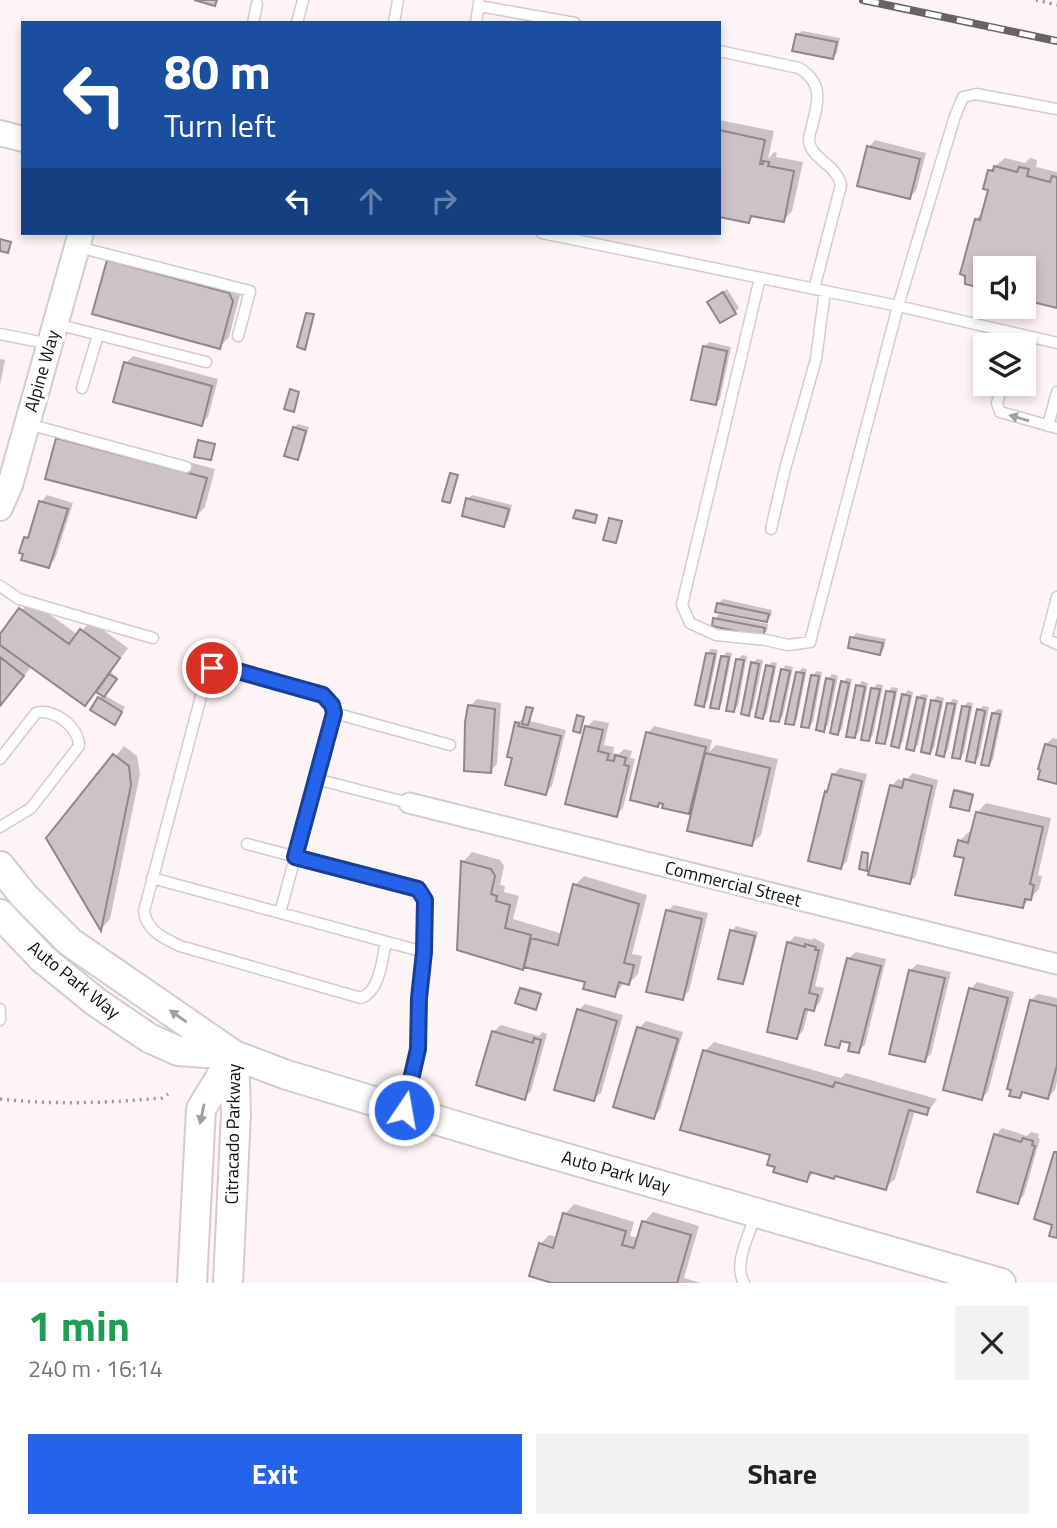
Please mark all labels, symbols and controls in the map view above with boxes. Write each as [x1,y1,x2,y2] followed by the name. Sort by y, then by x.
[164,33,271,108] text: 80 m
[49,49,140,140] icon: left
[164,101,276,149] text: Turn left
[279,182,317,220] icon: left
[352,182,390,220] icon: ahead
[425,182,463,220] icon: right
[973,256,1036,396] map controls
[973,256,1036,319] button: sound
[17,326,66,415] street label: Alpine Way
[973,333,1036,396] button: layers
[1009,413,1030,423] one-way arrow
[182,638,242,698] pin
[193,649,231,687] icon: arrive
[662,854,805,914] street label: Commercial Street
[22,934,126,1025] street label: Auto Park Way
[169,1009,187,1023] one-way arrow
[218,1063,247,1205] street label: Citracado Parkway
[367,1073,441,1147] position arrow
[197,1103,208,1125] one-way arrow
[559,1143,674,1200] street label: Auto Park Way
[28,1293,130,1357] text: 1 min
[955,1306,1029,1380] button: close
[28,1351,163,1386] text: 240 m · 16:14
[28,1434,522,1514] button: Exit
[536,1434,1029,1514] button: Share

